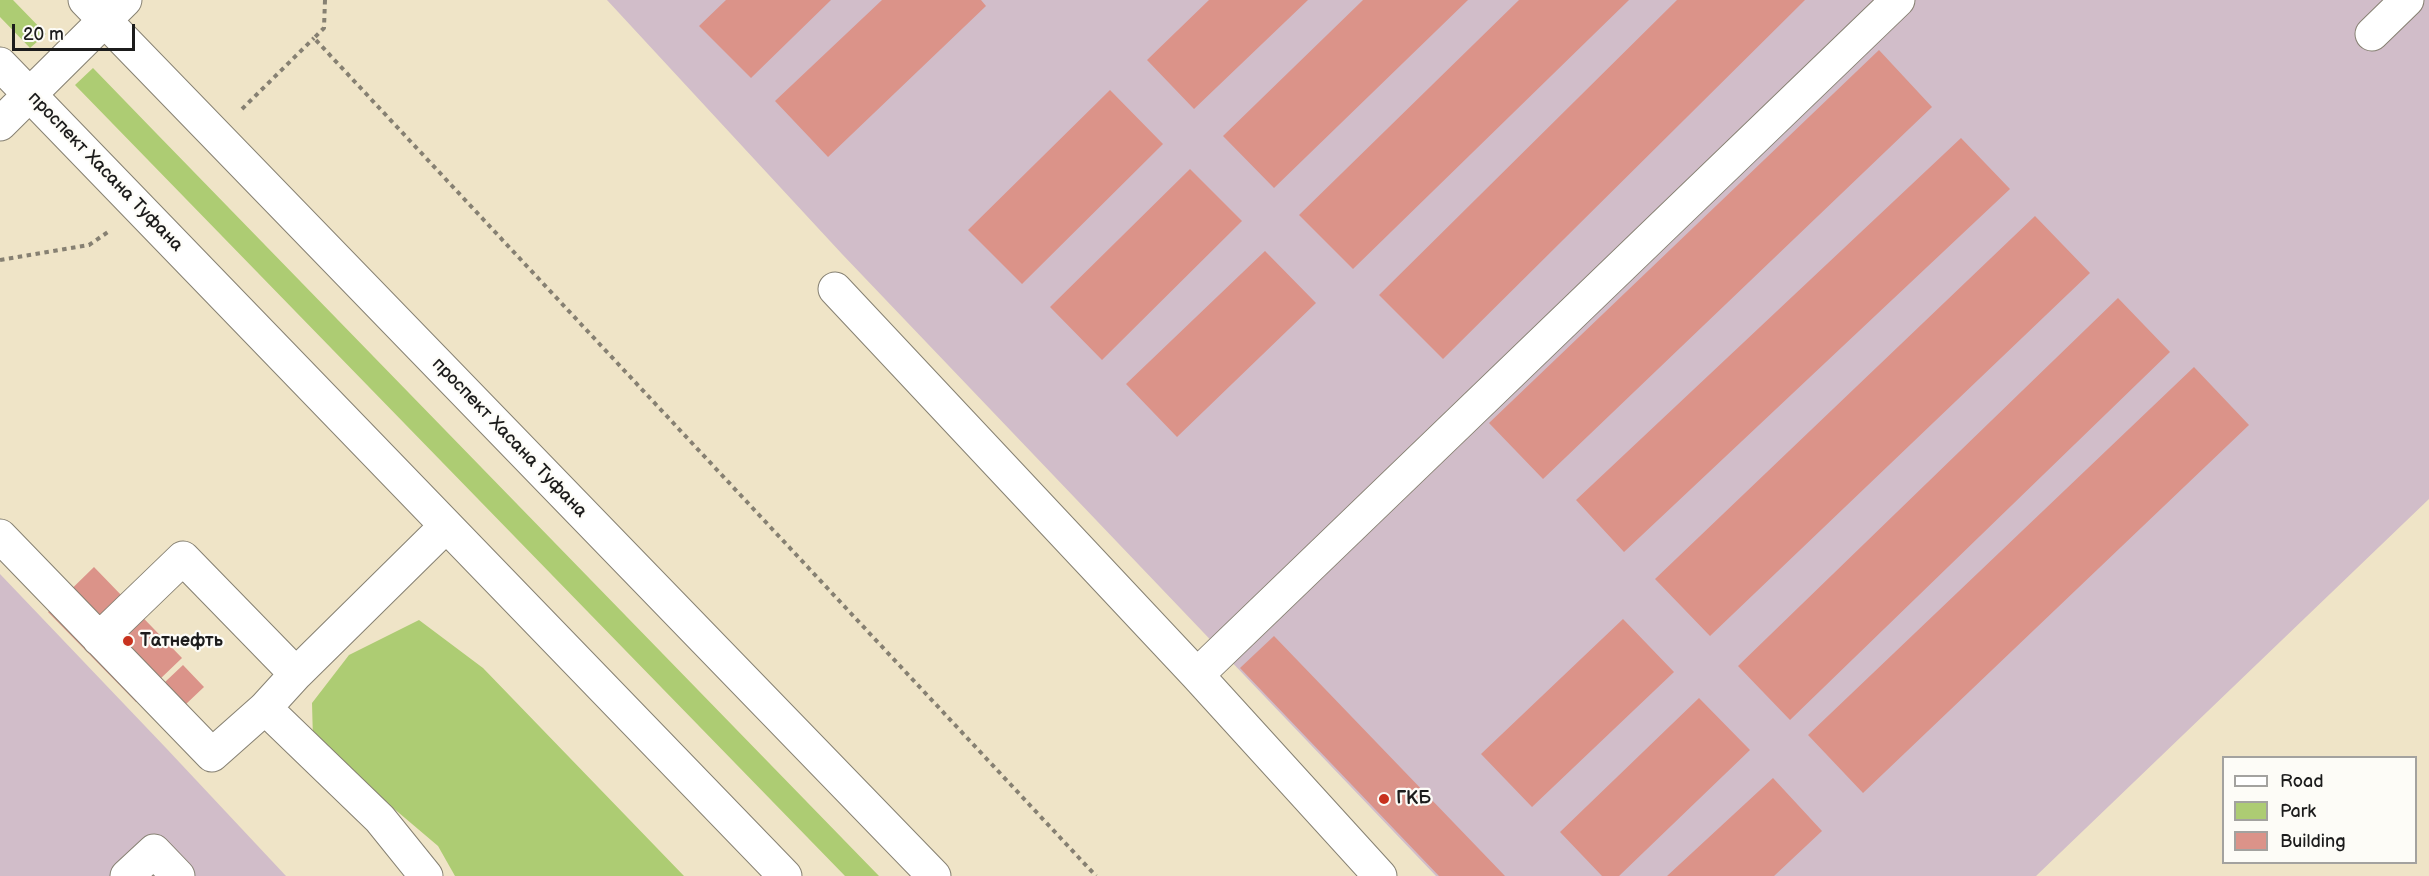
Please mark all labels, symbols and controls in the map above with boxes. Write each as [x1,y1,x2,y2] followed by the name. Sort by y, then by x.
[15,12,138,50] scale bar
[23,24,64,45] text: 20 m
[23,88,187,256] street label: проспект Хасана Туфана
[427,354,591,522] street label: проспект Хасана Туфана
[140,630,223,652] place label: Татнефть
[121,634,135,648] marker: Татнефть
[2222,756,2417,864] legend
[2280,771,2324,792] text: Road
[1396,788,1431,810] place label: ГКБ
[1377,792,1391,806] marker: ГКБ
[2280,801,2316,822] text: Park
[2280,831,2346,852] text: Building

